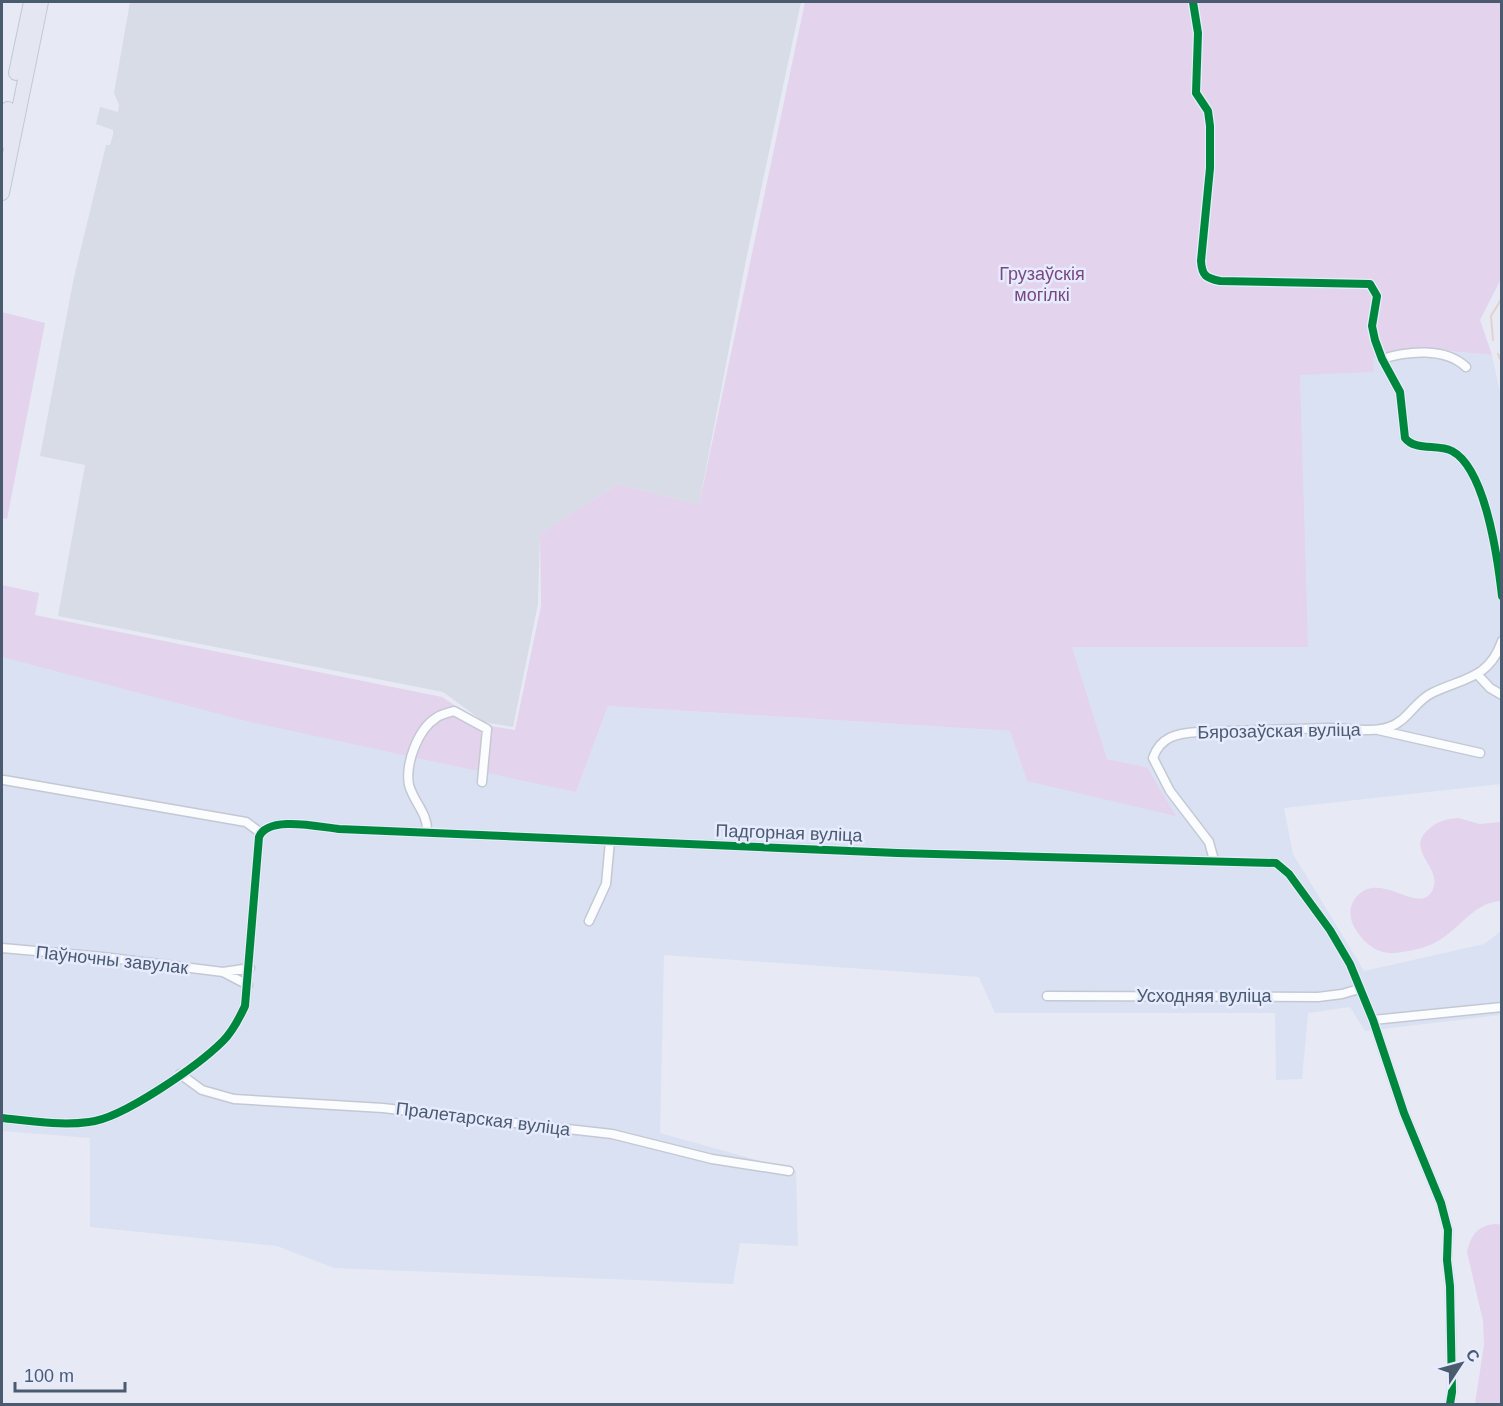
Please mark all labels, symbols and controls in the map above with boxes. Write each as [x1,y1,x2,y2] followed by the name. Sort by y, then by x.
[999,264,1085,305] park label: Грузаўскія могілкі
[1197,720,1362,742] street label: Бярозаўская вуліца
[715,820,864,846] street label: Падгорная вуліца
[35,942,189,978] street label: Паўночны завулак
[1136,986,1273,1006] street label: Усходняя вуліца
[395,1098,572,1140] street label: Пралетарская вуліца
[1431,1334,1491,1394] north arrow
[1462,1346,1483,1366] text: С
[15,1355,124,1393] scale bar
[24,1366,74,1386] text: 100 m

